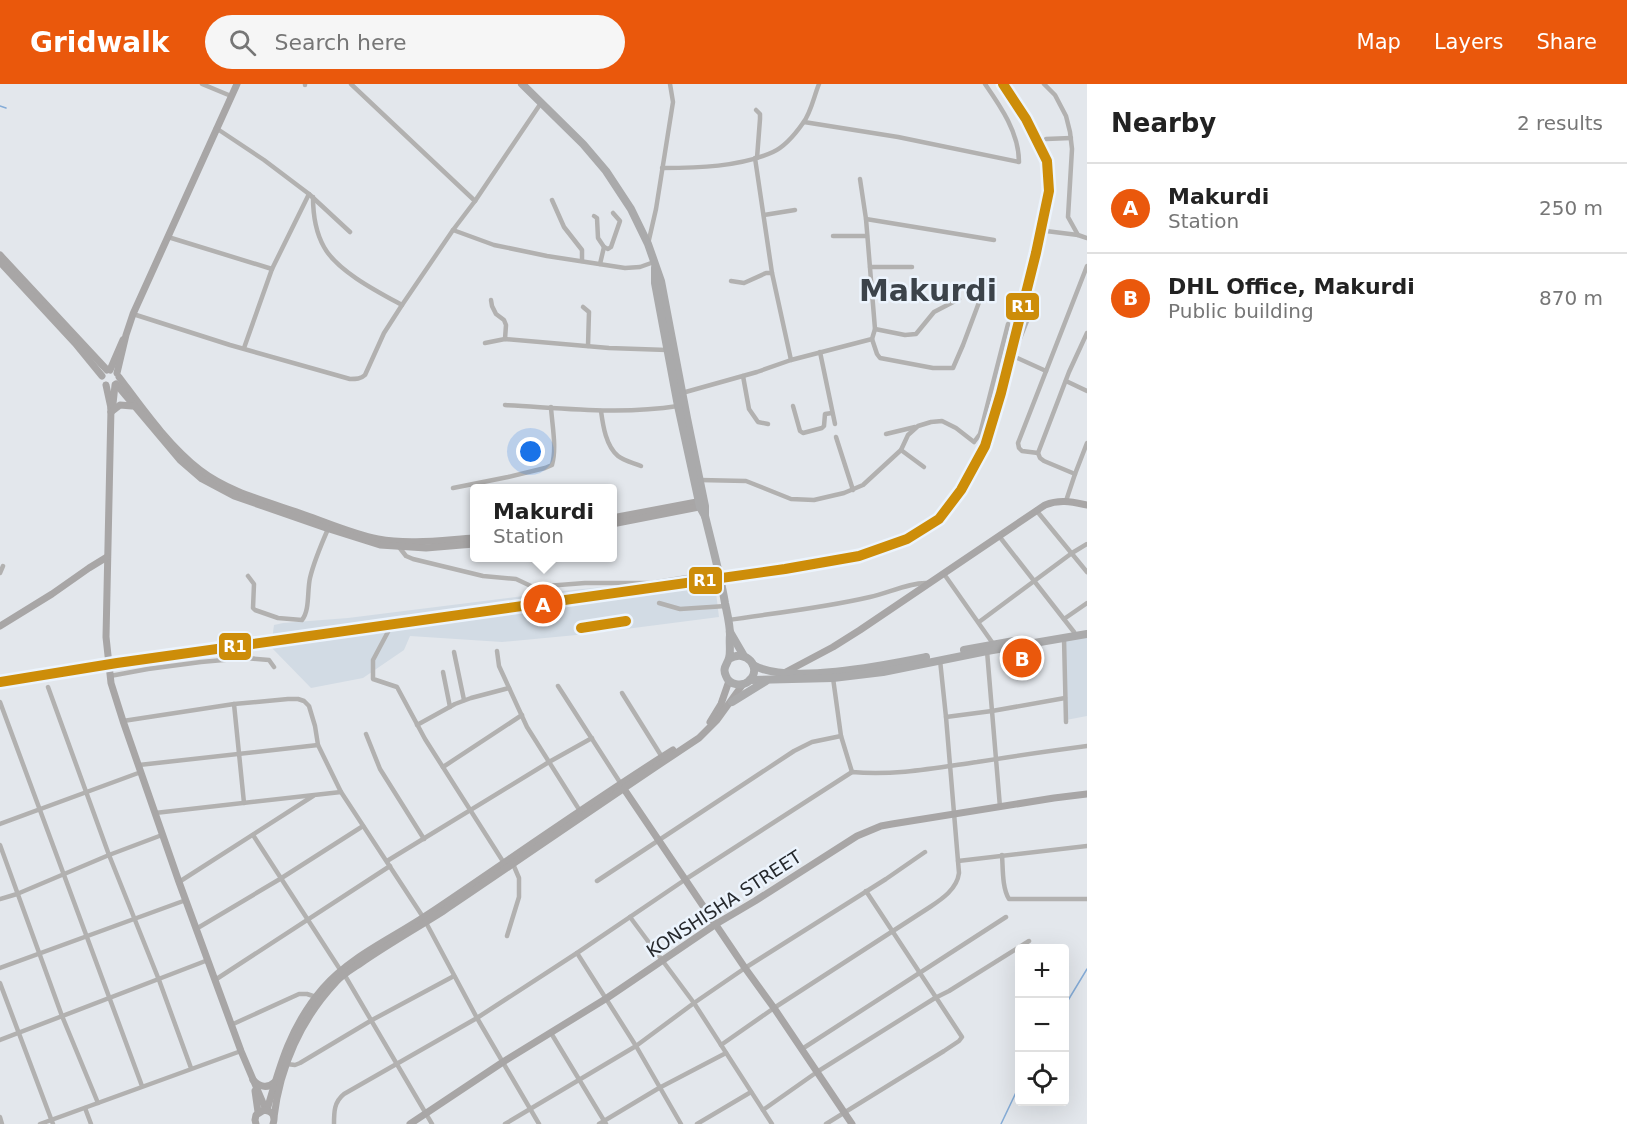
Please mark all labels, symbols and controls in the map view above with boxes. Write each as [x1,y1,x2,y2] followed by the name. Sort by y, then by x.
[205,15,625,69] search box
[30,26,169,59] text: Gridwalk
[226,26,259,59] icon: search
[274,30,407,55] text: Search here
[1357,30,1401,54] text: Map
[1434,30,1503,54] text: Layers
[1536,30,1597,54] text: Share
[1111,108,1216,138] text: Nearby
[1517,111,1603,135] text: 2 results
[1168,184,1269,209] text: Makurdi
[1123,196,1138,220] text: A
[1539,196,1603,220] text: 250 m
[1168,209,1239,233] text: Station
[859,273,997,308] district label: Makurdi
[1168,274,1415,299] text: DHL Office, Makurdi
[1123,286,1138,310] text: B
[1539,286,1603,310] text: 870 m
[1005,292,1040,321] line badge: R1
[1011,297,1035,316] text: R1
[1168,299,1314,323] text: Public building
[516,437,545,466] your location
[470,484,617,562] popup
[493,499,594,524] text: Makurdi
[493,524,564,548] text: Station
[688,566,723,595] line badge: R1
[693,571,717,590] text: R1
[524,582,562,626] pin: A
[218,632,252,661] line badge: R1
[1002,636,1042,680] pin: B
[223,637,247,656] text: R1
[642,845,806,962] street label: KONSHISHA STREET
[1015,944,1069,1106] map controls
[1015,944,1069,998] button: +
[1015,998,1069,1052] button: −
[1015,1052,1069,1106] button: locate

